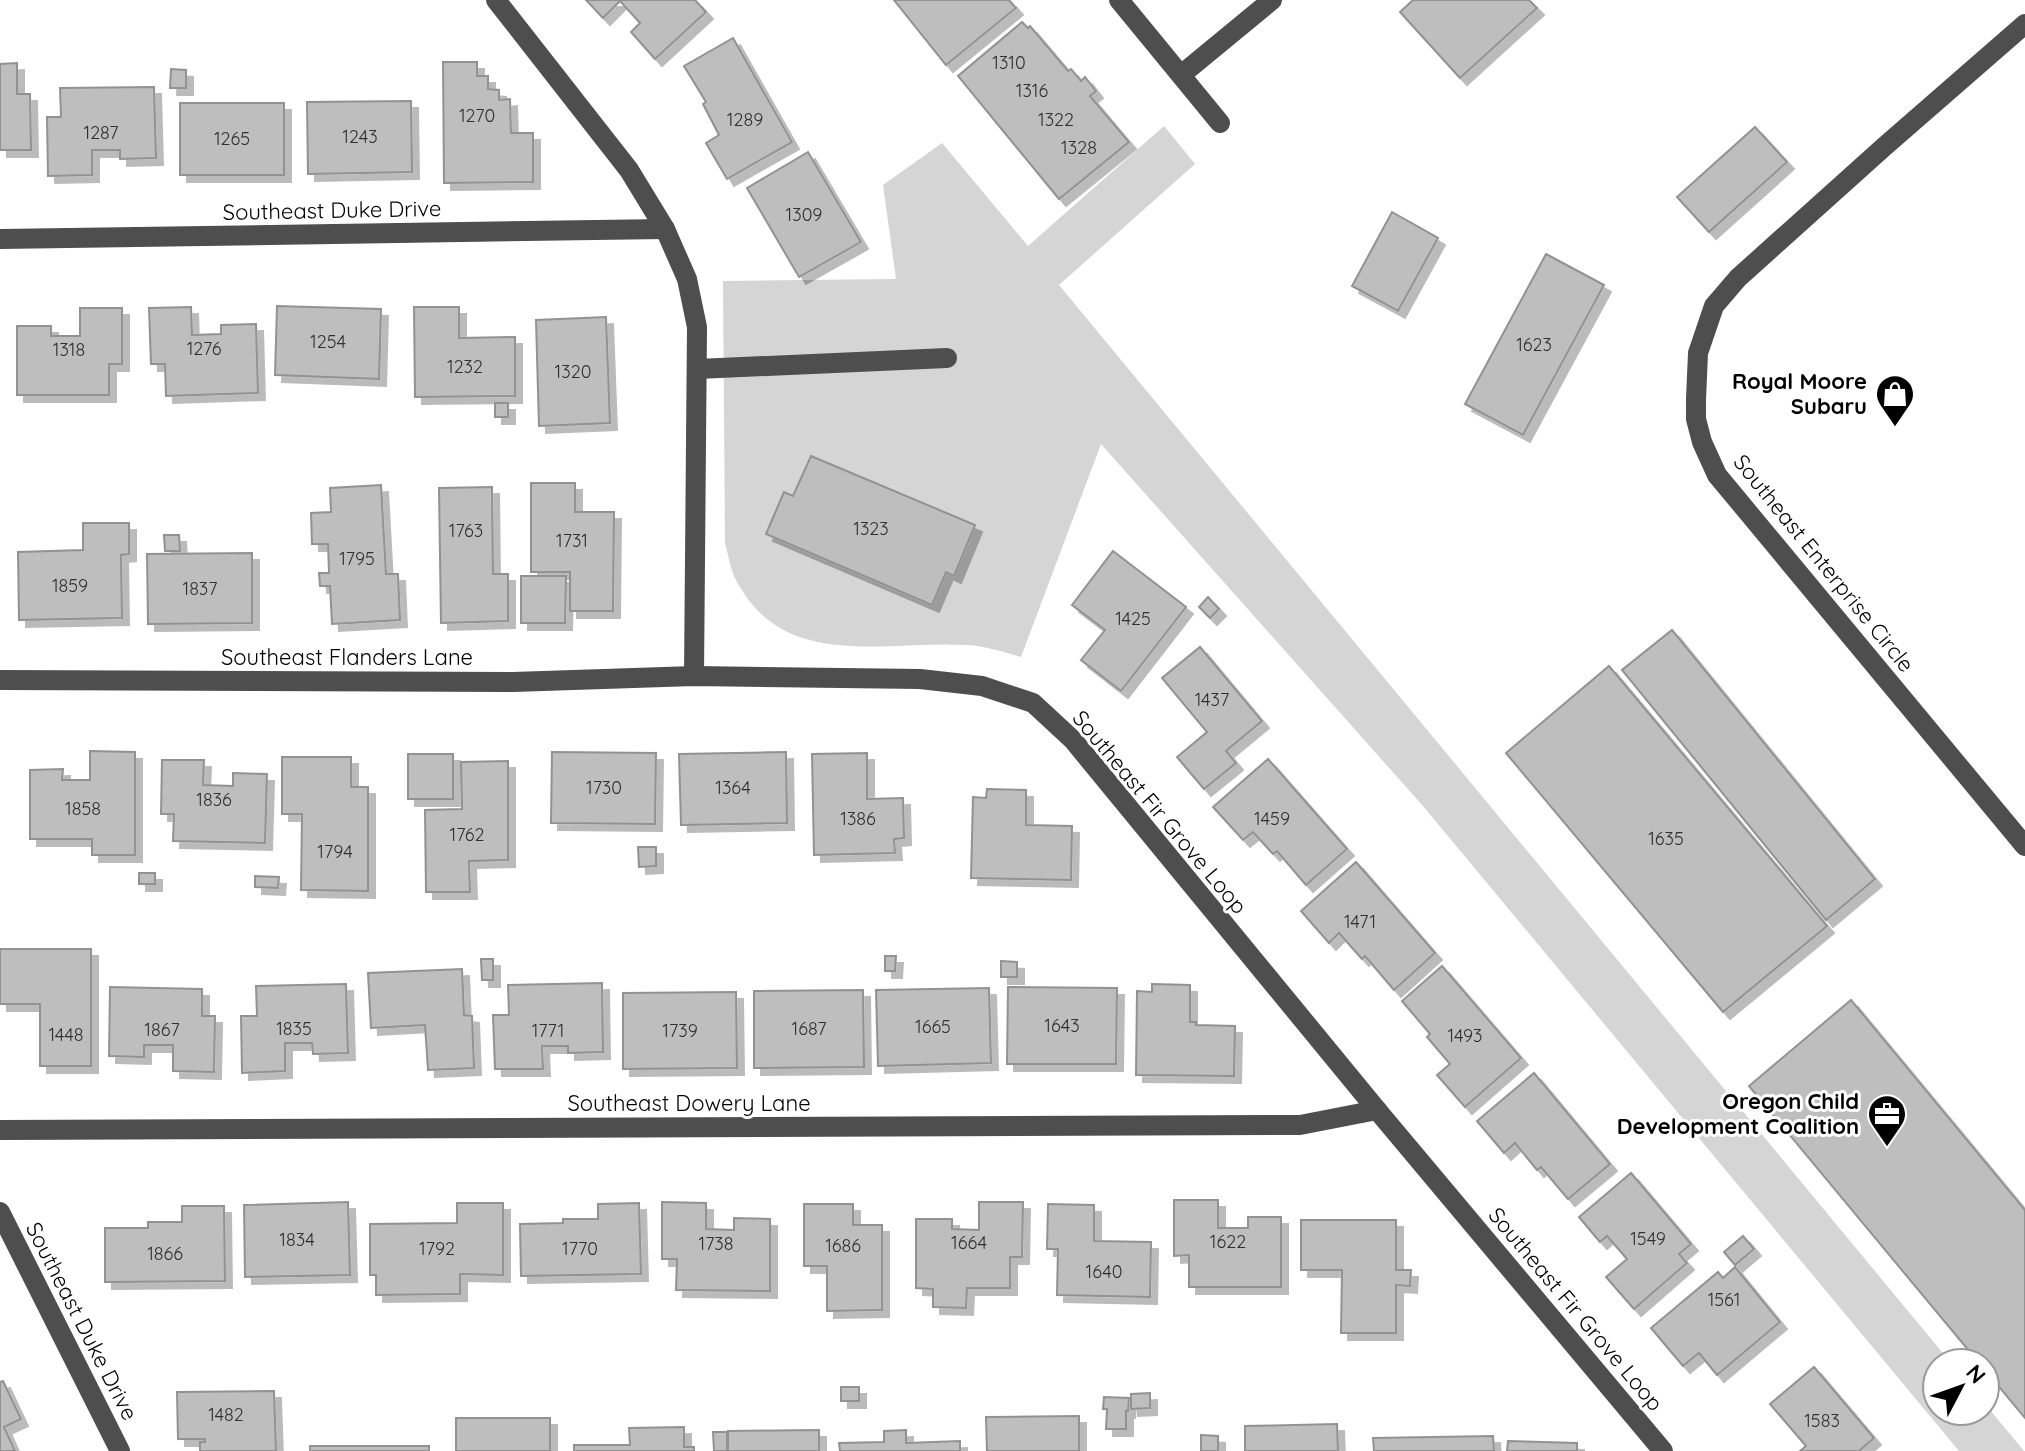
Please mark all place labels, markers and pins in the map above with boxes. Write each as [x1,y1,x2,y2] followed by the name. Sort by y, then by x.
[1732,367,1867,420] place label: Royal Moore Subaru
[1874,373,1916,428] shop icon: Royal Moore Subaru
[1617,1087,1859,1140] place label: Oregon Child Development Coalition
[1866,1093,1908,1148] office icon: Oregon Child Development Coalition

